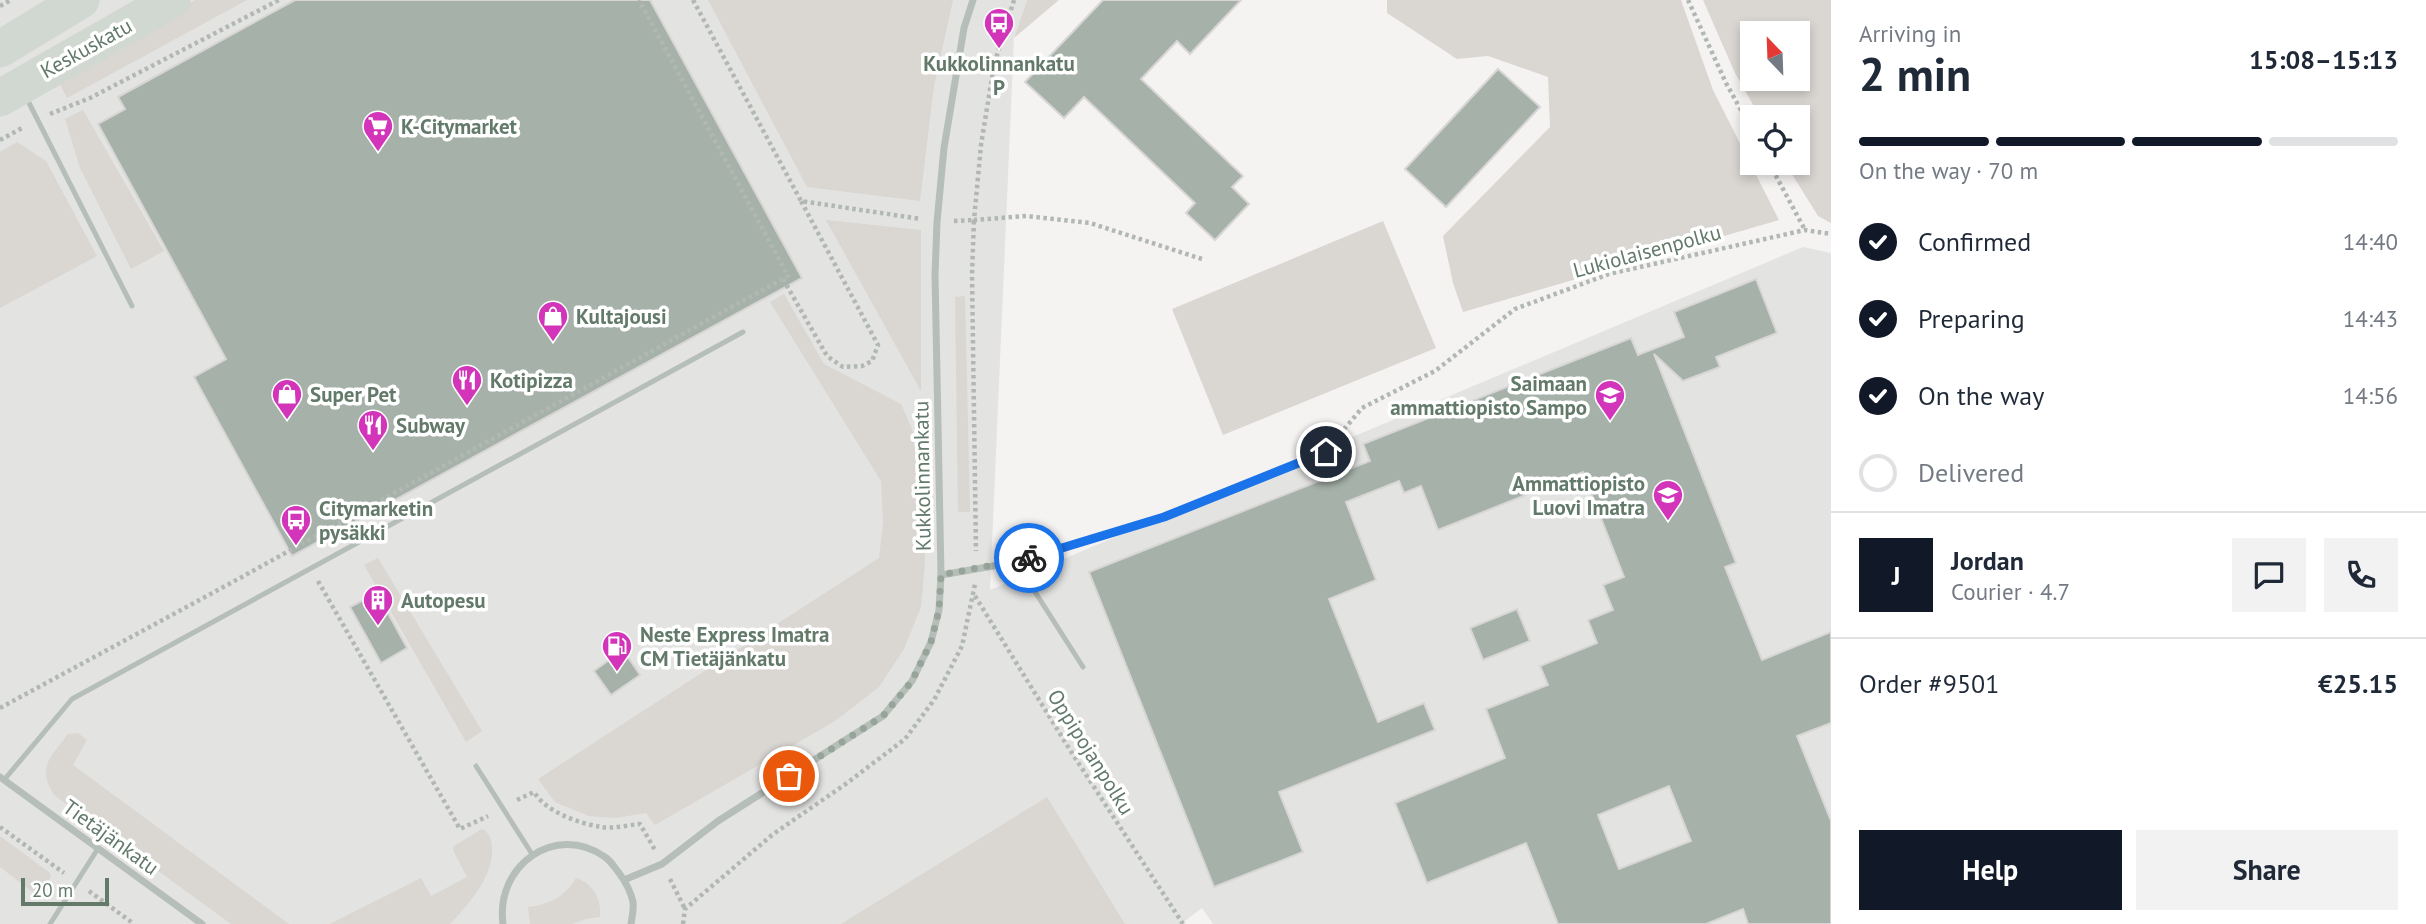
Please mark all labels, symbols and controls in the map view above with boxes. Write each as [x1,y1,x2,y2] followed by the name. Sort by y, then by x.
[982,6,1016,50] bus stop icon: Kukkolinnankatu P
[36,12,136,84] street label: Keskuskatu
[1859,19,1961,48] text: Arriving in
[1740,21,1810,91] north arrow
[1740,21,1810,175] map controls
[2249,43,2398,76] text: 15:08–15:13
[1859,44,1971,104] text: 2 min
[923,50,1075,101] place label: Kukkolinnankatu P
[1740,105,1810,175] button: locate
[361,109,395,153] supermarket icon: K-Citymarket
[401,113,518,140] place label: K-Citymarket
[1859,156,2038,185] text: On the way · 70 m
[1570,218,1724,284] street label: Lukiolaisenpolku
[1859,223,1897,261] icon: check
[1918,225,2031,258] text: Confirmed
[2343,227,2398,256] text: 14:40
[536,299,570,343] shop icon: Kultajousi
[1859,300,1897,338] icon: check
[1918,302,2025,335] text: Preparing
[576,303,667,330] place label: Kultajousi
[2343,304,2398,333] text: 14:43
[450,363,484,407] restaurant icon: Kotipizza
[490,367,573,394] place label: Kotipizza
[1390,370,1587,421] place label: Saimaan ammattiopisto Sampo
[270,377,304,421] shop icon: Super Pet
[1859,377,1897,415] icon: check
[1593,378,1627,422] school or university icon: Saimaan ammattiopisto Sampo
[1918,379,2044,412] text: On the way
[310,381,397,408] place label: Super Pet
[2343,381,2398,410] text: 14:56
[907,401,937,551] street label: Kukkolinnankatu
[356,408,390,452] restaurant icon: Subway
[396,412,466,439] place label: Subway
[1296,422,1356,482] pin
[1307,433,1345,471] icon: home
[1918,456,2024,489] text: Delivered
[1512,470,1645,521] place label: Ammattiopisto Luovi Imatra
[1651,478,1685,522] school or university icon: Ammattiopisto Luovi Imatra
[319,495,433,546] place label: Citymarketin pysäkki
[279,503,313,547] bus stop icon: Citymarketin pysäkki
[994,523,1064,593] courier
[2232,538,2306,612] button: chat
[2324,538,2398,612] button: phone
[1010,539,1048,577] icon: bike
[1951,544,2024,577] text: Jordan
[1892,559,1900,592] text: J
[1951,577,2070,606] text: Courier · 4.7
[361,583,395,627] building icon: Autopesu
[401,587,486,614] place label: Autopesu
[640,621,829,672] place label: Neste Express Imatra CM Tietäjänkatu
[600,629,634,673] fuel station icon: Neste Express Imatra CM Tietäjänkatu
[1859,667,1999,700] text: Order #9501
[2318,667,2398,700] text: €25.15
[1042,684,1140,820] street label: Oppipojanpolku
[759,746,819,806] pin
[770,757,808,795] icon: bag
[58,793,164,881] street label: Tietäjänkatu
[1859,830,2122,910] button: Help
[2136,830,2398,910] button: Share
[21,875,108,907] scale bar
[32,878,73,902] text: 20 m

